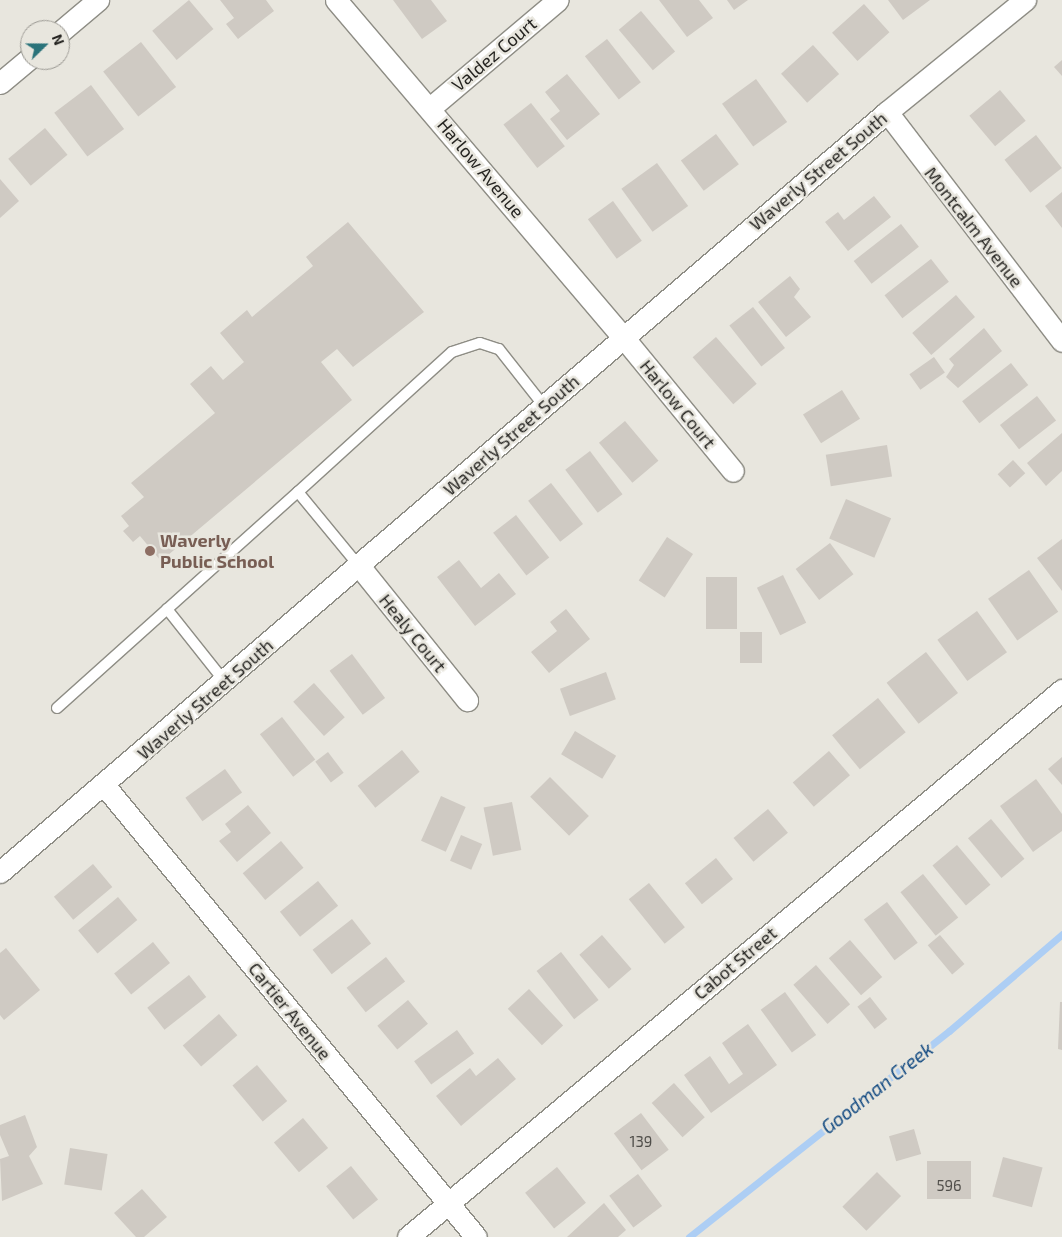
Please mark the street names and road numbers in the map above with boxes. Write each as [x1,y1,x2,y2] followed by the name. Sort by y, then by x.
[447,12,541,96] street label: Valdez Court
[745,107,891,235] street label: Waverly Street South
[433,114,529,222] street label: Harlow Avenue
[920,162,1028,292] street label: Montcalm Avenue
[636,355,720,453] street label: Harlow Court
[438,370,584,500] street label: Waverly Street South
[375,589,451,677] street label: Healy Court
[132,634,278,764] street label: Waverly Street South
[689,922,781,1004] street label: Cabot Street
[244,958,336,1064] street label: Cartier Avenue

